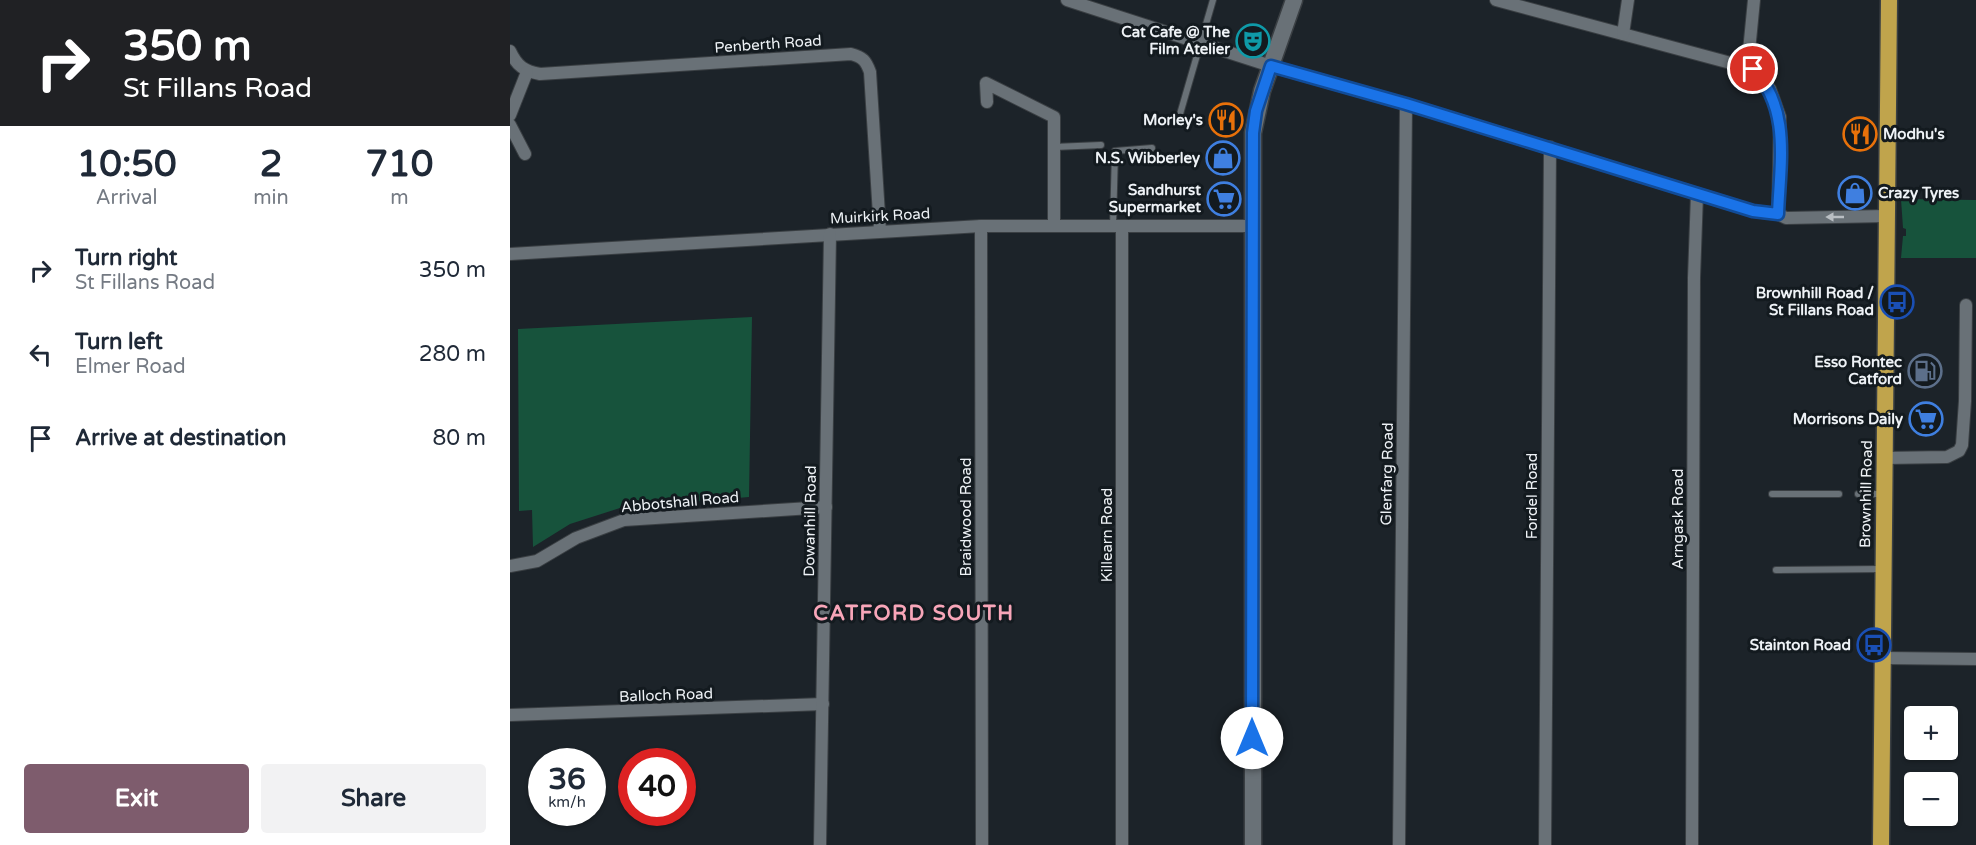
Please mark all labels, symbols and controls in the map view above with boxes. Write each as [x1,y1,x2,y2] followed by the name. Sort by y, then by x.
[123,21,252,72] text: 350 m
[1121,23,1230,58] place label: Cat Cafe @ The Film Atelier
[1235,23,1271,59] theatre icon: Cat Cafe @ The Film Atelier
[24,24,102,102] icon: right
[714,31,822,57] street label: Penberth Road
[1727,43,1778,94] pin
[1736,52,1769,85] icon: arrive
[123,72,312,105] text: St Fillans Road
[1208,102,1244,138] restaurant icon: Morley's
[1143,111,1203,130] place label: Morley's
[1842,116,1878,152] restaurant icon: Modhu's
[1883,125,1945,143] place label: Modhu's
[1205,140,1241,176] shop icon: N.S. Wibberley
[77,143,177,186] text: 10:50
[260,143,282,186] text: 2
[365,143,433,186] text: 710
[1095,149,1200,168] place label: N.S. Wibberley
[1837,175,1873,211] shop icon: Crazy Tyres
[1109,181,1201,217] place label: Sandhurst Supermarket
[1206,181,1242,217] supermarket icon: Sandhurst Supermarket
[1878,184,1959,203] place label: Crazy Tyres
[96,186,158,210] text: Arrival
[253,186,289,210] text: min
[390,186,409,210] text: m
[829,204,931,228] street label: Muirkirk Road
[1826,212,1845,222] one-way arrow
[75,245,177,271] text: Turn right
[24,254,57,287] icon: right
[419,257,486,283] text: 350 m
[75,271,215,295] text: St Fillans Road
[1756,284,1874,319] place label: Brownhill Road / St Fillans Road
[1879,284,1915,320] bus stop icon: Brownhill Road / St Fillans Road
[75,329,163,355] text: Turn left
[24,338,57,371] icon: left
[419,341,486,367] text: 280 m
[1814,353,1902,388] place label: Esso Rontec Catford
[1907,353,1943,389] fuel station icon: Esso Rontec Catford
[75,355,186,379] text: Elmer Road
[1908,401,1944,437] supermarket icon: Morrisons Daily
[1793,410,1903,429] place label: Morrisons Daily
[24,422,57,455] icon: arrive
[1377,422,1397,526] street label: Glenfarg Road
[75,425,286,451] text: Arrive at destination
[432,425,486,451] text: 80 m
[1856,440,1876,548] street label: Brownhill Road
[1523,453,1541,539] street label: Fordel Road
[957,458,975,576] street label: Braidwood Road
[800,465,820,577] street label: Dowanhill Road
[1669,469,1687,569] street label: Arngask Road
[620,488,740,516] street label: Abbotshall Road
[1098,488,1116,582] street label: Killearn Road
[813,601,1015,626] district label: CATFORD SOUTH
[1856,627,1892,663] bus stop icon: Stainton Road
[1750,636,1851,654] place label: Stainton Road
[619,684,713,706] street label: Balloch Road
[1220,706,1284,770] position arrow
[1904,706,1958,826] map controls
[1904,706,1958,760] button: +
[618,748,696,826] speed limit sign: 40
[548,761,586,798] text: 36
[24,764,249,833] button: Exit
[261,764,486,833] button: Share
[1904,772,1958,826] button: −
[548,793,586,811] text: km/h

